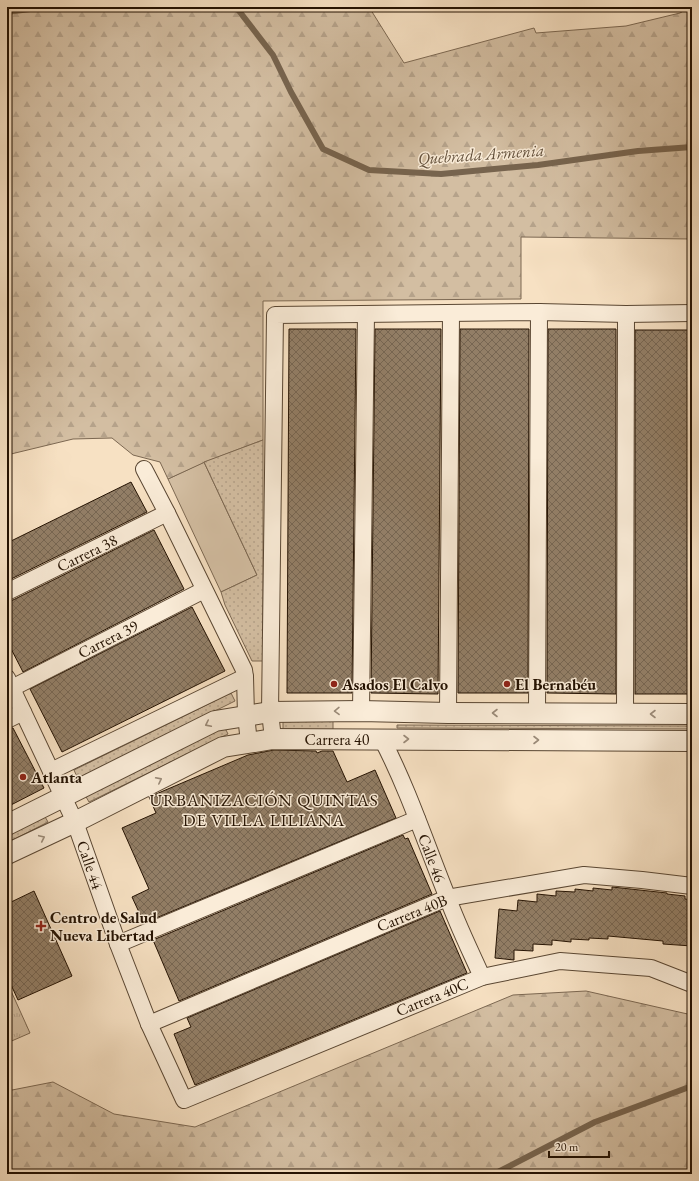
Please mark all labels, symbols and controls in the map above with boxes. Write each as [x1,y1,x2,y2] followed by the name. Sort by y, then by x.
[417,139,545,169] water label: Quebrada Armenia
[53,529,121,577] street label: Carrera 38
[74,615,142,663] street label: Carrera 39
[341,674,448,695] place label: Asados El Calvo
[515,674,596,695] place label: El Bernabéu
[329,679,339,689] marker: Asados El Calvo
[502,679,512,689] marker: El Bernabéu
[334,707,340,715] one-way arrow
[492,709,498,717] one-way arrow
[650,710,656,718] one-way arrow
[205,719,213,727] one-way arrow
[305,729,370,750] street label: Carrera 40
[403,735,409,743] one-way arrow
[533,736,539,744] one-way arrow
[30,767,83,788] place label: Atlanta
[18,772,28,782] marker: Atlanta
[154,777,162,785] one-way arrow
[149,789,379,831] district label: URBANIZACIÓN QUINTAS DE VILLA LILIANA
[413,831,451,886] street label: Calle 46
[38,835,46,843] one-way arrow
[72,838,108,892] street label: Calle 44
[374,889,450,937] street label: Carrera 40B
[50,907,157,946] place label: Centro de Salud Nueva Libertad
[35,920,47,932] marker: Centro de Salud Nueva Libertad
[393,973,471,1021] street label: Carrera 40C
[549,1133,609,1159] scale bar
[555,1139,579,1155] text: 20 m

